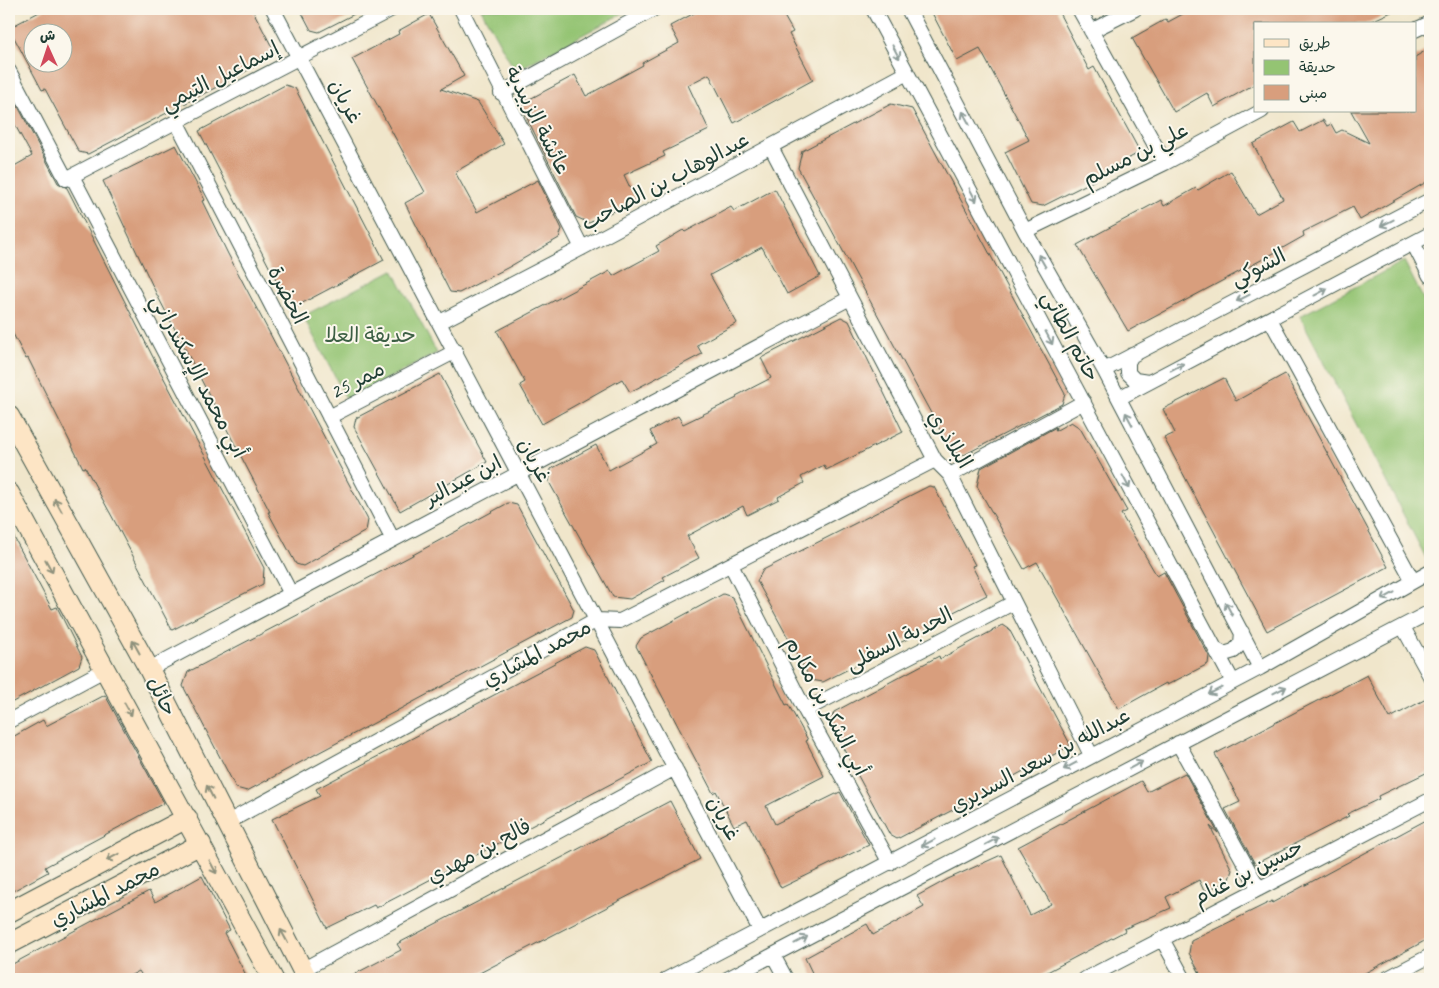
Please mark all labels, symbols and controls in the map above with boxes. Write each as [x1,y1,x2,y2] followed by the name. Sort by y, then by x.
[22,22,72,72] north arrow
[1254,22,1416,112] legend
[39,27,55,44] text: ش
[1299,34,1331,53] text: طريق
[156,35,286,122] street label: إسماعيل التيمي
[892,44,901,59] one-way arrow
[1299,58,1336,77] text: حديقة
[500,61,576,179] street label: عائشة الزبيدية
[324,74,368,128] street label: غريان
[1299,84,1327,103] text: مبنى
[961,111,970,126] one-way arrow
[1078,116,1195,197] street label: علي بن مسلم
[577,126,753,236] street label: عبدالوهاب بن الصاحب
[968,188,978,203] one-way arrow
[1380,219,1395,228] one-way arrow
[1226,242,1293,297] street label: الشوكي
[1037,254,1047,269] one-way arrow
[262,261,314,329] street label: الخضرة
[1031,286,1106,389] street label: حاتم الطائي
[1313,287,1328,296] one-way arrow
[140,290,253,465] street label: أبي محمد الإسكندراني
[1236,294,1251,303] one-way arrow
[324,322,416,348] park label: حديقة العلا
[1045,331,1055,345] one-way arrow
[325,355,389,405] street label: ممر 25
[1170,362,1185,372] one-way arrow
[920,405,978,474] street label: البلاذري
[1124,412,1134,426] one-way arrow
[513,433,557,487] street label: غريان
[418,449,506,512] street label: ابن عبدالبر
[1121,474,1131,489] one-way arrow
[52,498,62,512] one-way arrow
[44,559,54,574] one-way arrow
[1380,591,1395,601] one-way arrow
[841,601,957,678] street label: الحدبة السفلى
[1224,602,1233,617] one-way arrow
[478,614,597,694] street label: محمد المشاري
[774,632,875,783] street label: أبي الشكر بن مكارم
[131,640,140,655] one-way arrow
[141,672,183,720] street label: حائل
[1272,685,1287,694] one-way arrow
[1208,687,1223,696] one-way arrow
[123,701,133,716] one-way arrow
[946,702,1135,820] street label: عبدالله بن سعد السديري
[1128,760,1143,770] one-way arrow
[1063,761,1078,771] one-way arrow
[205,785,214,800] one-way arrow
[702,791,746,845] street label: غريان
[422,813,537,891] street label: فالح بن مهدي
[1189,833,1309,913] street label: حسين بن غنام
[984,836,999,846] one-way arrow
[920,838,935,848] one-way arrow
[106,853,121,862] one-way arrow
[46,855,165,934] street label: محمد المشاري
[208,860,218,875] one-way arrow
[279,929,289,944] one-way arrow
[793,935,808,944] one-way arrow

